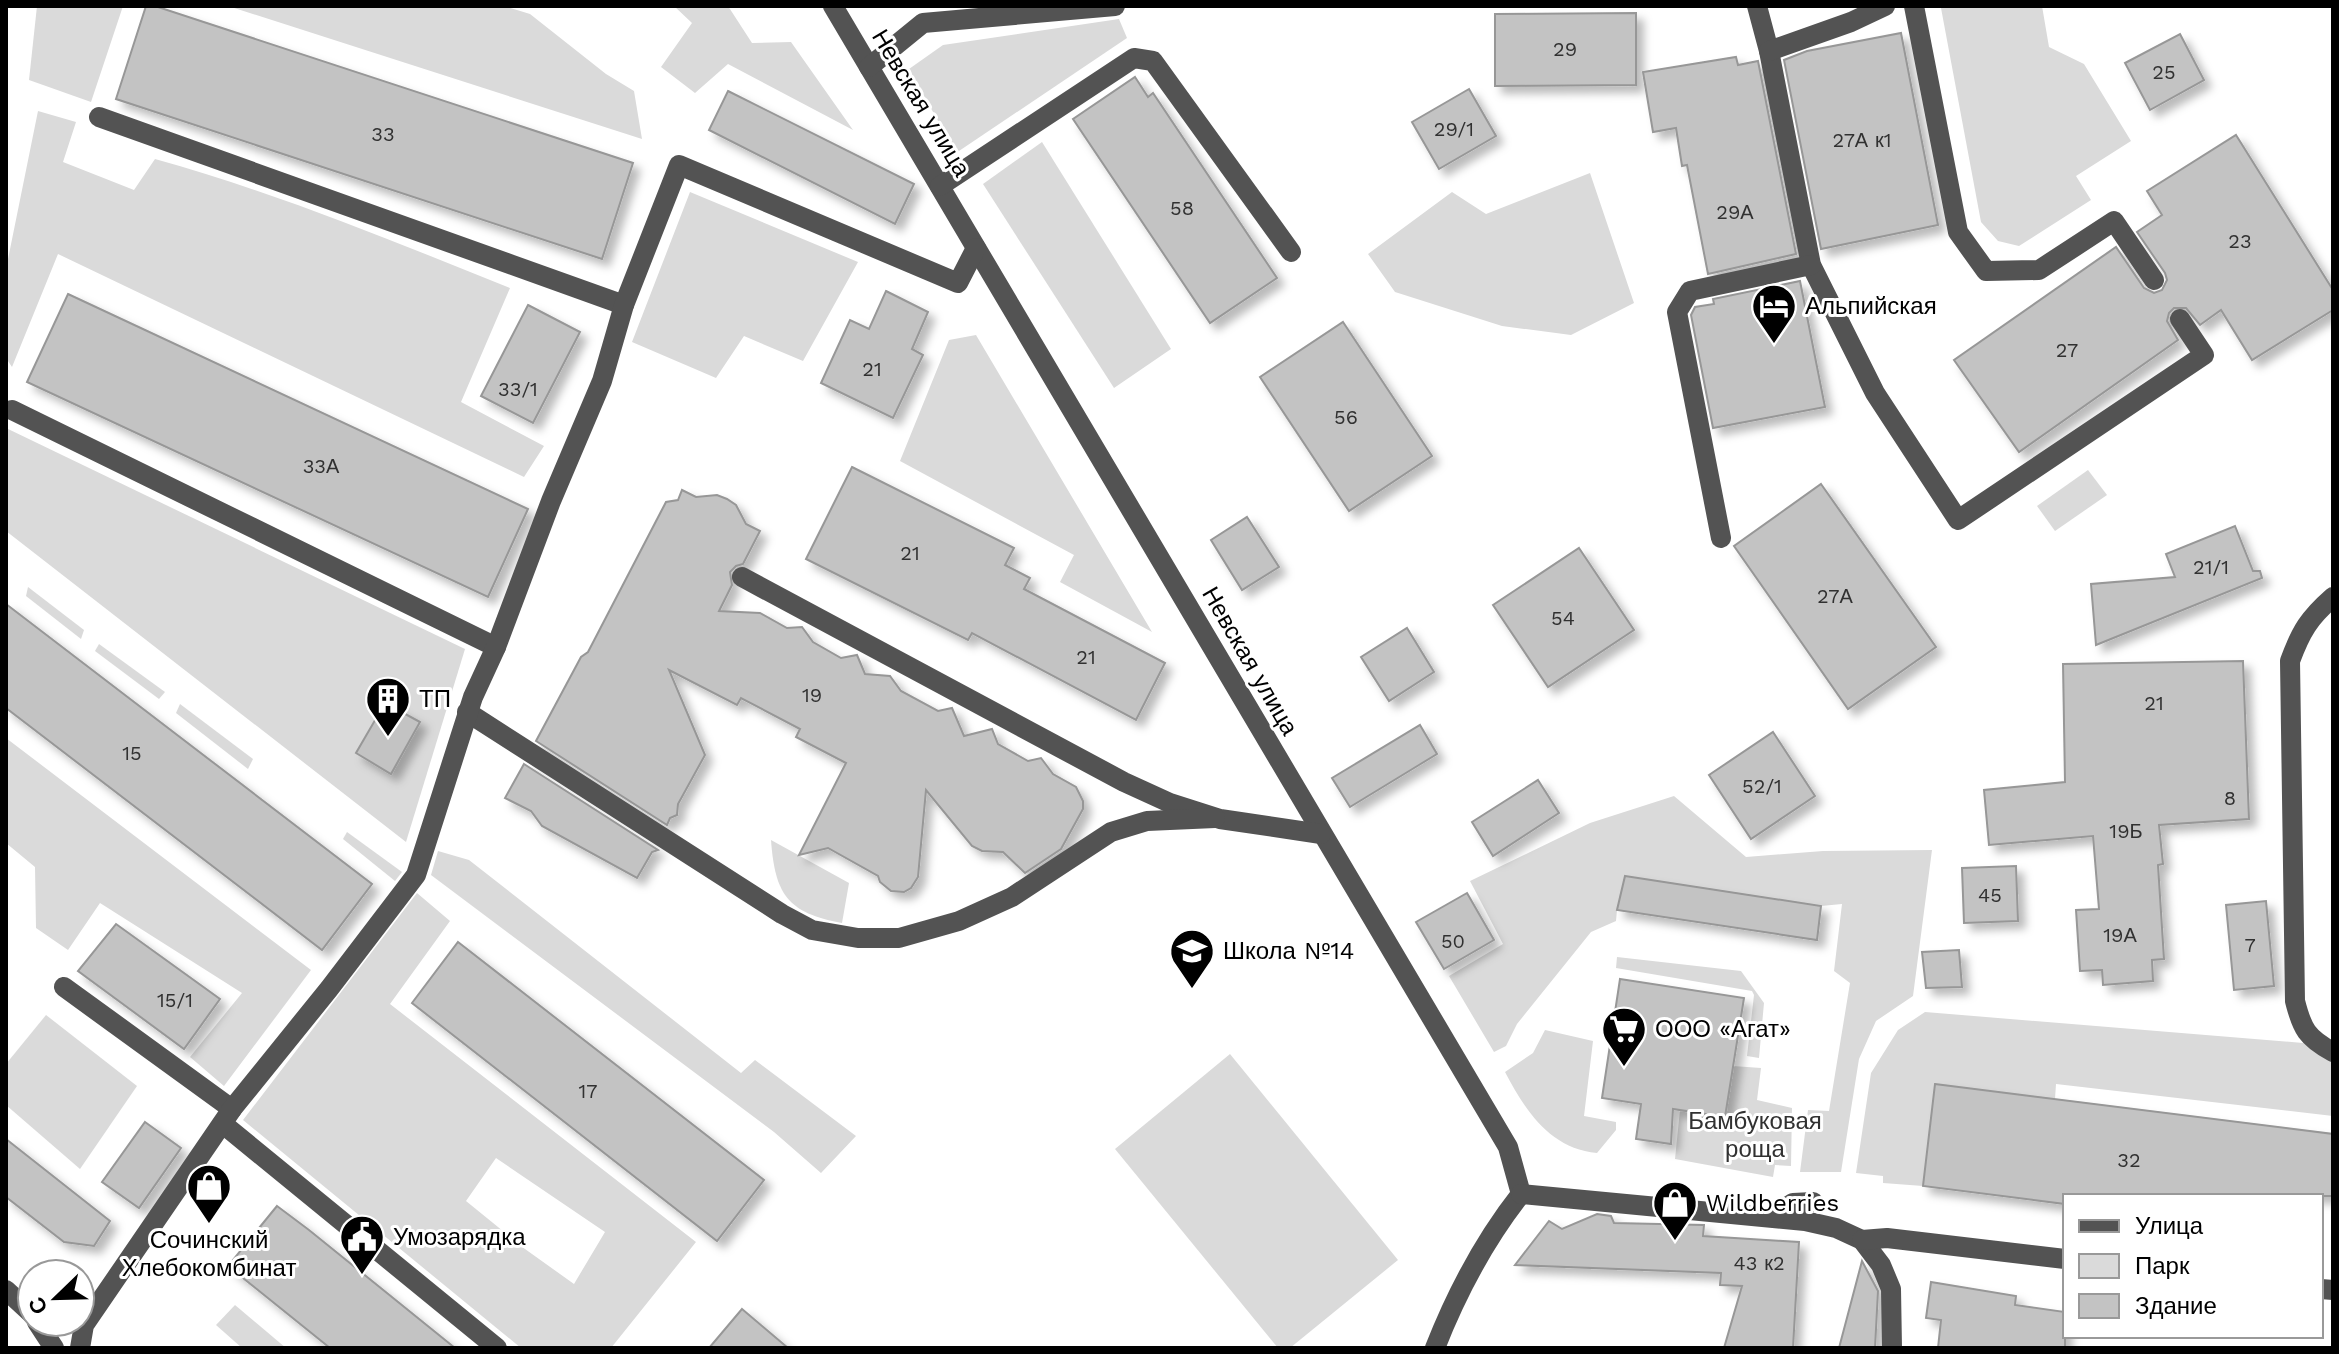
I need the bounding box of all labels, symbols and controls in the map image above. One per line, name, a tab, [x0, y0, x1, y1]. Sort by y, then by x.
street label: Невская улица	[866, 24, 976, 182]
house number: 29	[1553, 37, 1577, 61]
house number: 25	[2152, 60, 2176, 84]
house number: 29/1	[1434, 117, 1474, 141]
house number: 33	[371, 122, 395, 146]
house number: 27А к1	[1832, 128, 1892, 152]
house number: 58	[1170, 196, 1194, 220]
house number: 29А	[1716, 200, 1754, 224]
house number: 23	[2228, 229, 2252, 253]
hotel icon: Альпийская	[1750, 282, 1798, 345]
place label: Альпийская	[1805, 292, 1937, 320]
house number: 27	[2056, 338, 2078, 362]
house number: 21	[862, 357, 882, 381]
house number: 33/1	[498, 377, 538, 401]
house number: 56	[1334, 405, 1358, 429]
house number: 33А	[303, 454, 340, 478]
house number: 21	[900, 541, 920, 565]
house number: 21/1	[2193, 555, 2229, 579]
street label: Невская улица	[1196, 582, 1304, 741]
house number: 27А	[1817, 584, 1854, 608]
house number: 54	[1551, 606, 1575, 630]
house number: 21	[1076, 645, 1096, 669]
building icon: ТП	[364, 675, 412, 738]
house number: 19	[802, 683, 822, 707]
place label: ТП	[419, 685, 451, 713]
house number: 21	[2144, 691, 2164, 715]
house number: 15	[122, 741, 142, 765]
house number: 52/1	[1742, 774, 1782, 798]
house number: 8	[2224, 786, 2236, 810]
house number: 19Б	[2109, 819, 2143, 843]
house number: 45	[1978, 883, 2002, 907]
house number: 19А	[2103, 923, 2137, 947]
school or university icon: Школа №14	[1168, 927, 1216, 990]
house number: 50	[1441, 929, 1465, 953]
house number: 7	[2244, 933, 2256, 957]
place label: Школа №14	[1223, 937, 1354, 965]
house number: 15/1	[157, 988, 193, 1012]
supermarket icon: ООО «Агат»	[1600, 1005, 1648, 1068]
place label: ООО «Агат»	[1655, 1015, 1791, 1043]
house number: 17	[578, 1079, 598, 1103]
park label: Бамбуковая роща	[1688, 1107, 1822, 1163]
house number: 32	[2117, 1148, 2141, 1172]
shop icon: Сочинский Хлебокомбинат	[185, 1162, 233, 1225]
shop icon: Wildberries	[1651, 1179, 1699, 1242]
place label: Wildberries	[1706, 1189, 1839, 1217]
legend	[2063, 1194, 2323, 1338]
text: Улица	[2135, 1212, 2204, 1240]
public building icon: Умозарядка	[338, 1213, 386, 1276]
place label: Умозарядка	[393, 1223, 526, 1251]
place label: Сочинский Хлебокомбинат	[122, 1226, 296, 1282]
house number: 43 к2	[1733, 1251, 1785, 1275]
text: Парк	[2135, 1252, 2190, 1280]
north arrow	[16, 1258, 96, 1338]
text: Здание	[2135, 1292, 2217, 1320]
text: С	[23, 1293, 53, 1318]

